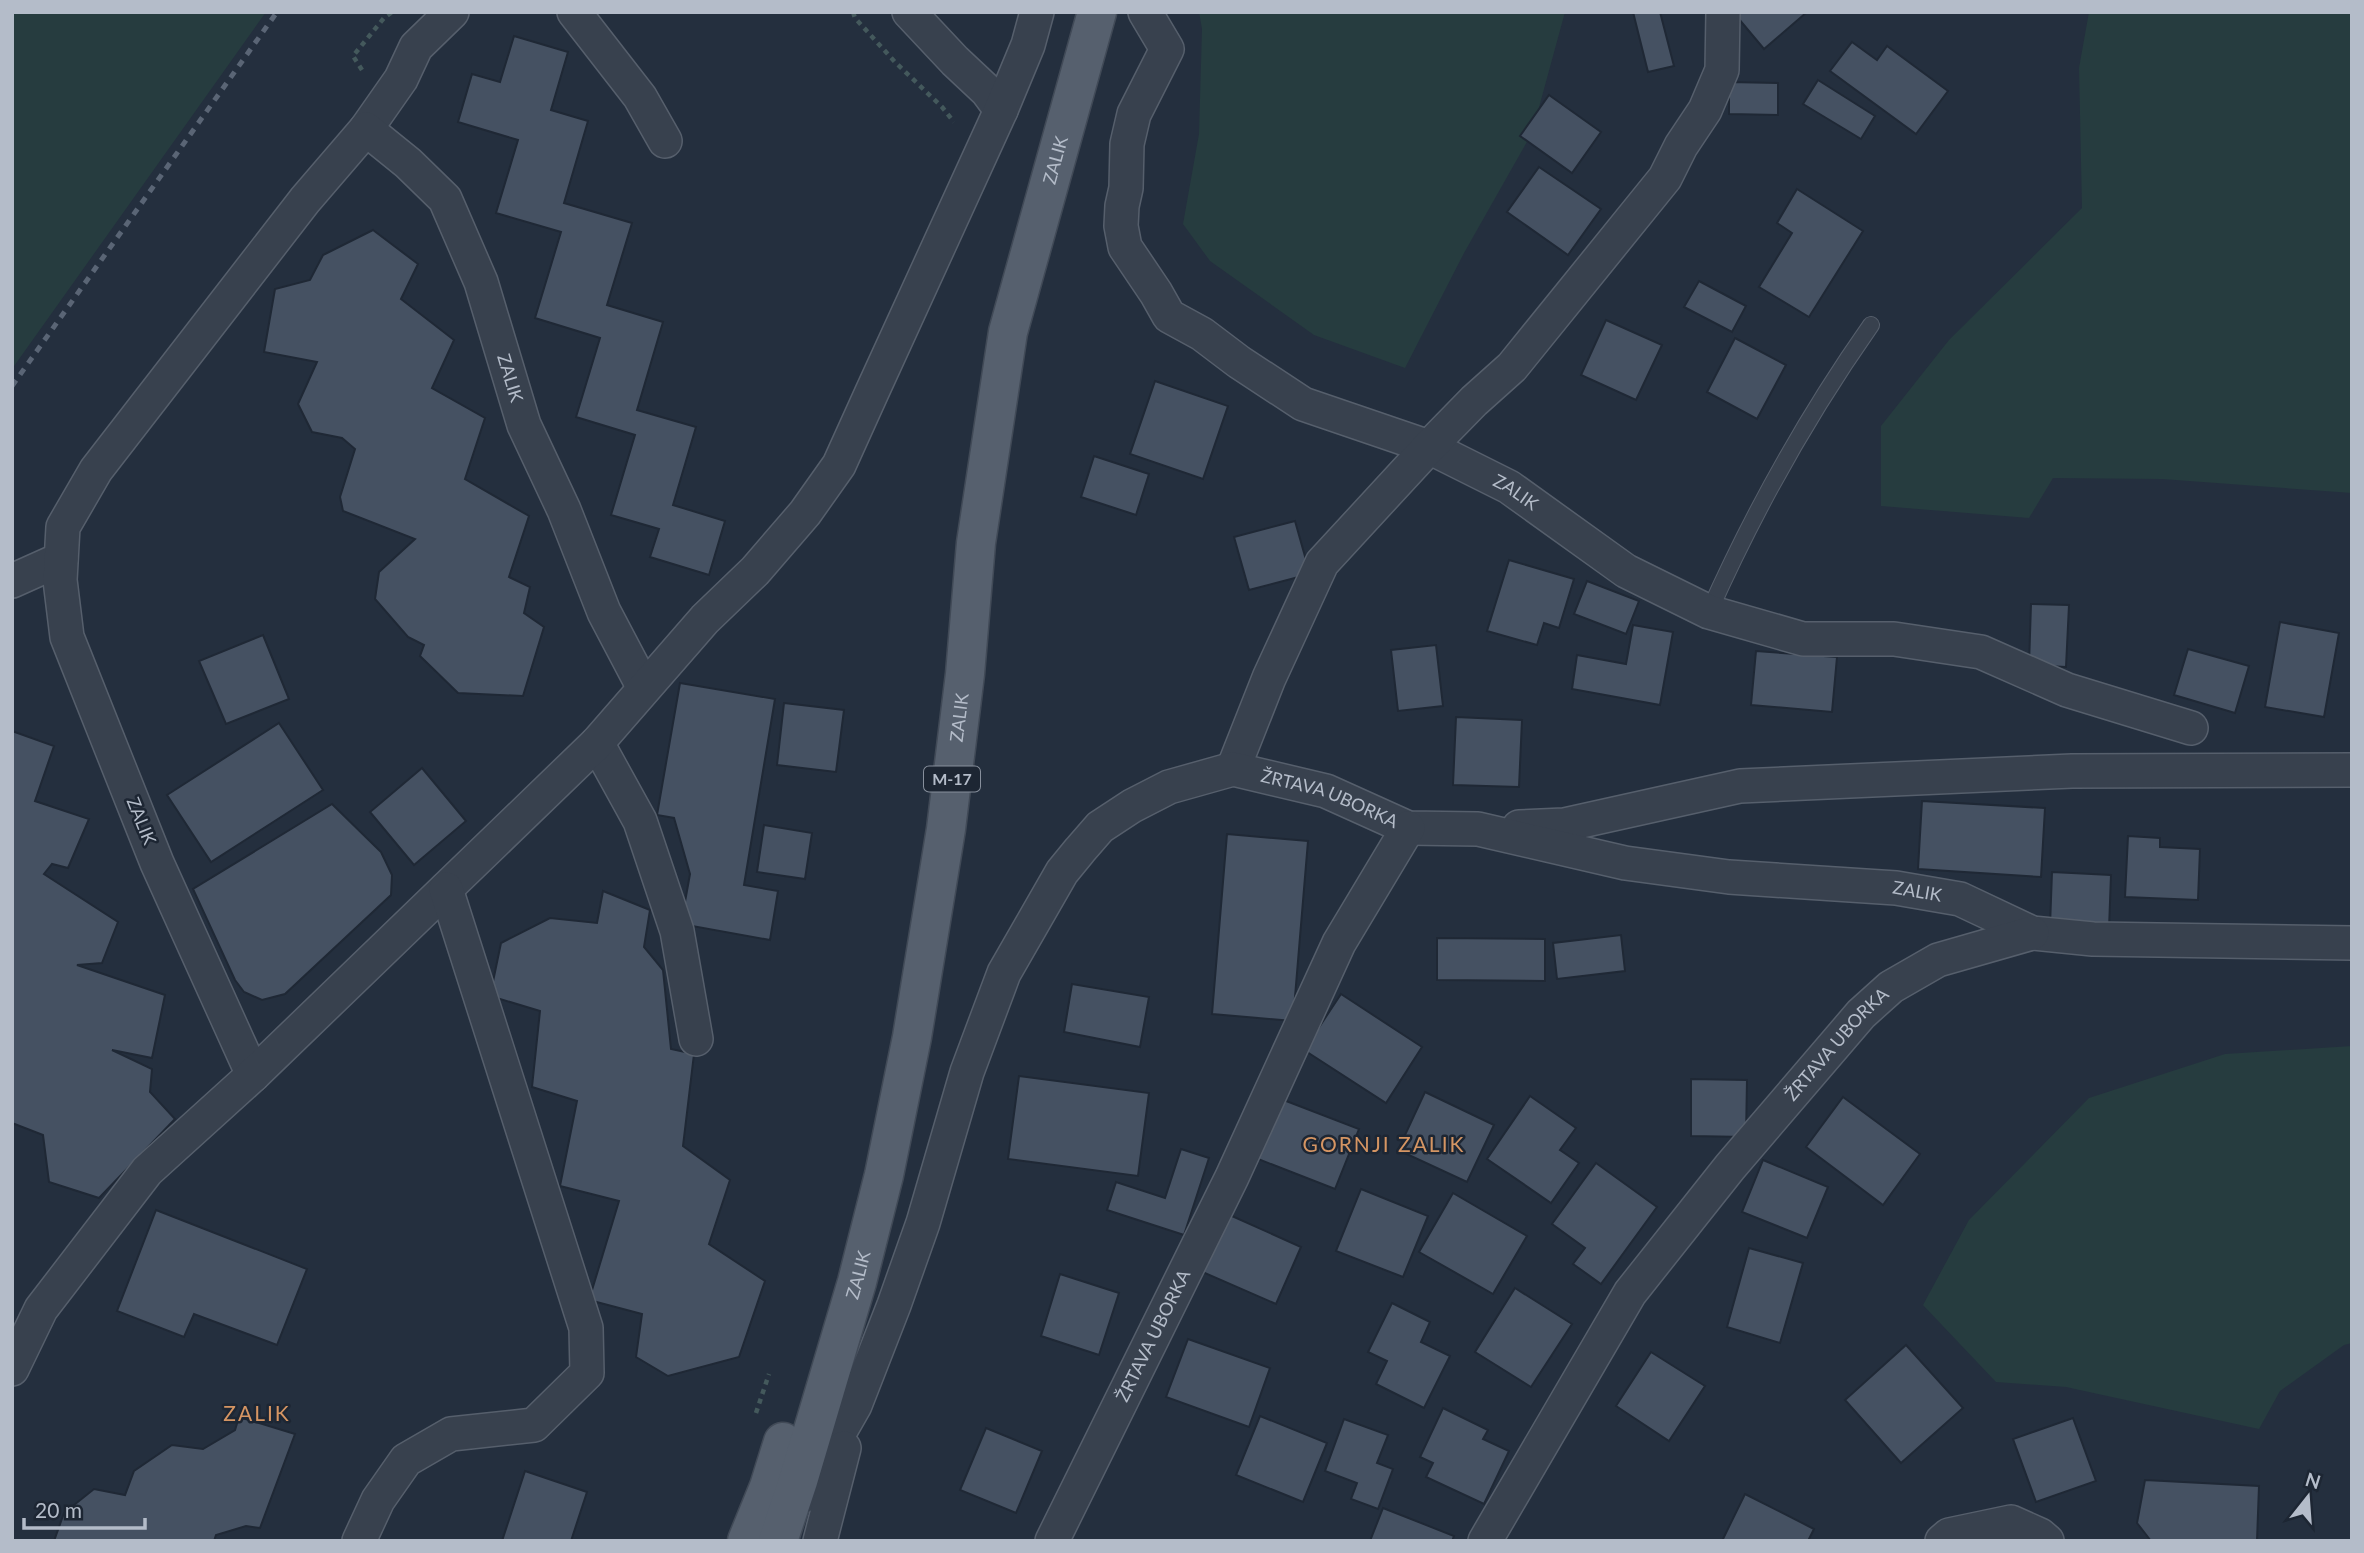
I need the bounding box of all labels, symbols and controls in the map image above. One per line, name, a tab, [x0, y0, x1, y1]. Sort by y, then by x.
street label: ZALIK	[1038, 133, 1072, 187]
street label: ZALIK	[493, 351, 529, 405]
street label: ZALIK	[1490, 469, 1543, 514]
street label: ZALIK	[945, 692, 973, 743]
street label: ŽRTAVA UBORKA	[1259, 764, 1403, 832]
road number: M-17	[924, 766, 980, 792]
street label: ZALIK	[123, 794, 161, 848]
street label: ZALIK	[1891, 876, 1944, 906]
street label: ŽRTAVA UBORKA	[1780, 982, 1893, 1105]
district label: GORNJI ZALIK	[1303, 1131, 1465, 1156]
street label: ZALIK	[841, 1248, 874, 1302]
street label: ŽRTAVA UBORKA	[1111, 1265, 1195, 1405]
district label: ZALIK	[223, 1400, 291, 1425]
north arrow	[2273, 1462, 2343, 1532]
text: N	[2303, 1467, 2323, 1493]
scale bar	[24, 1486, 145, 1530]
text: 20 m	[35, 1497, 82, 1522]

